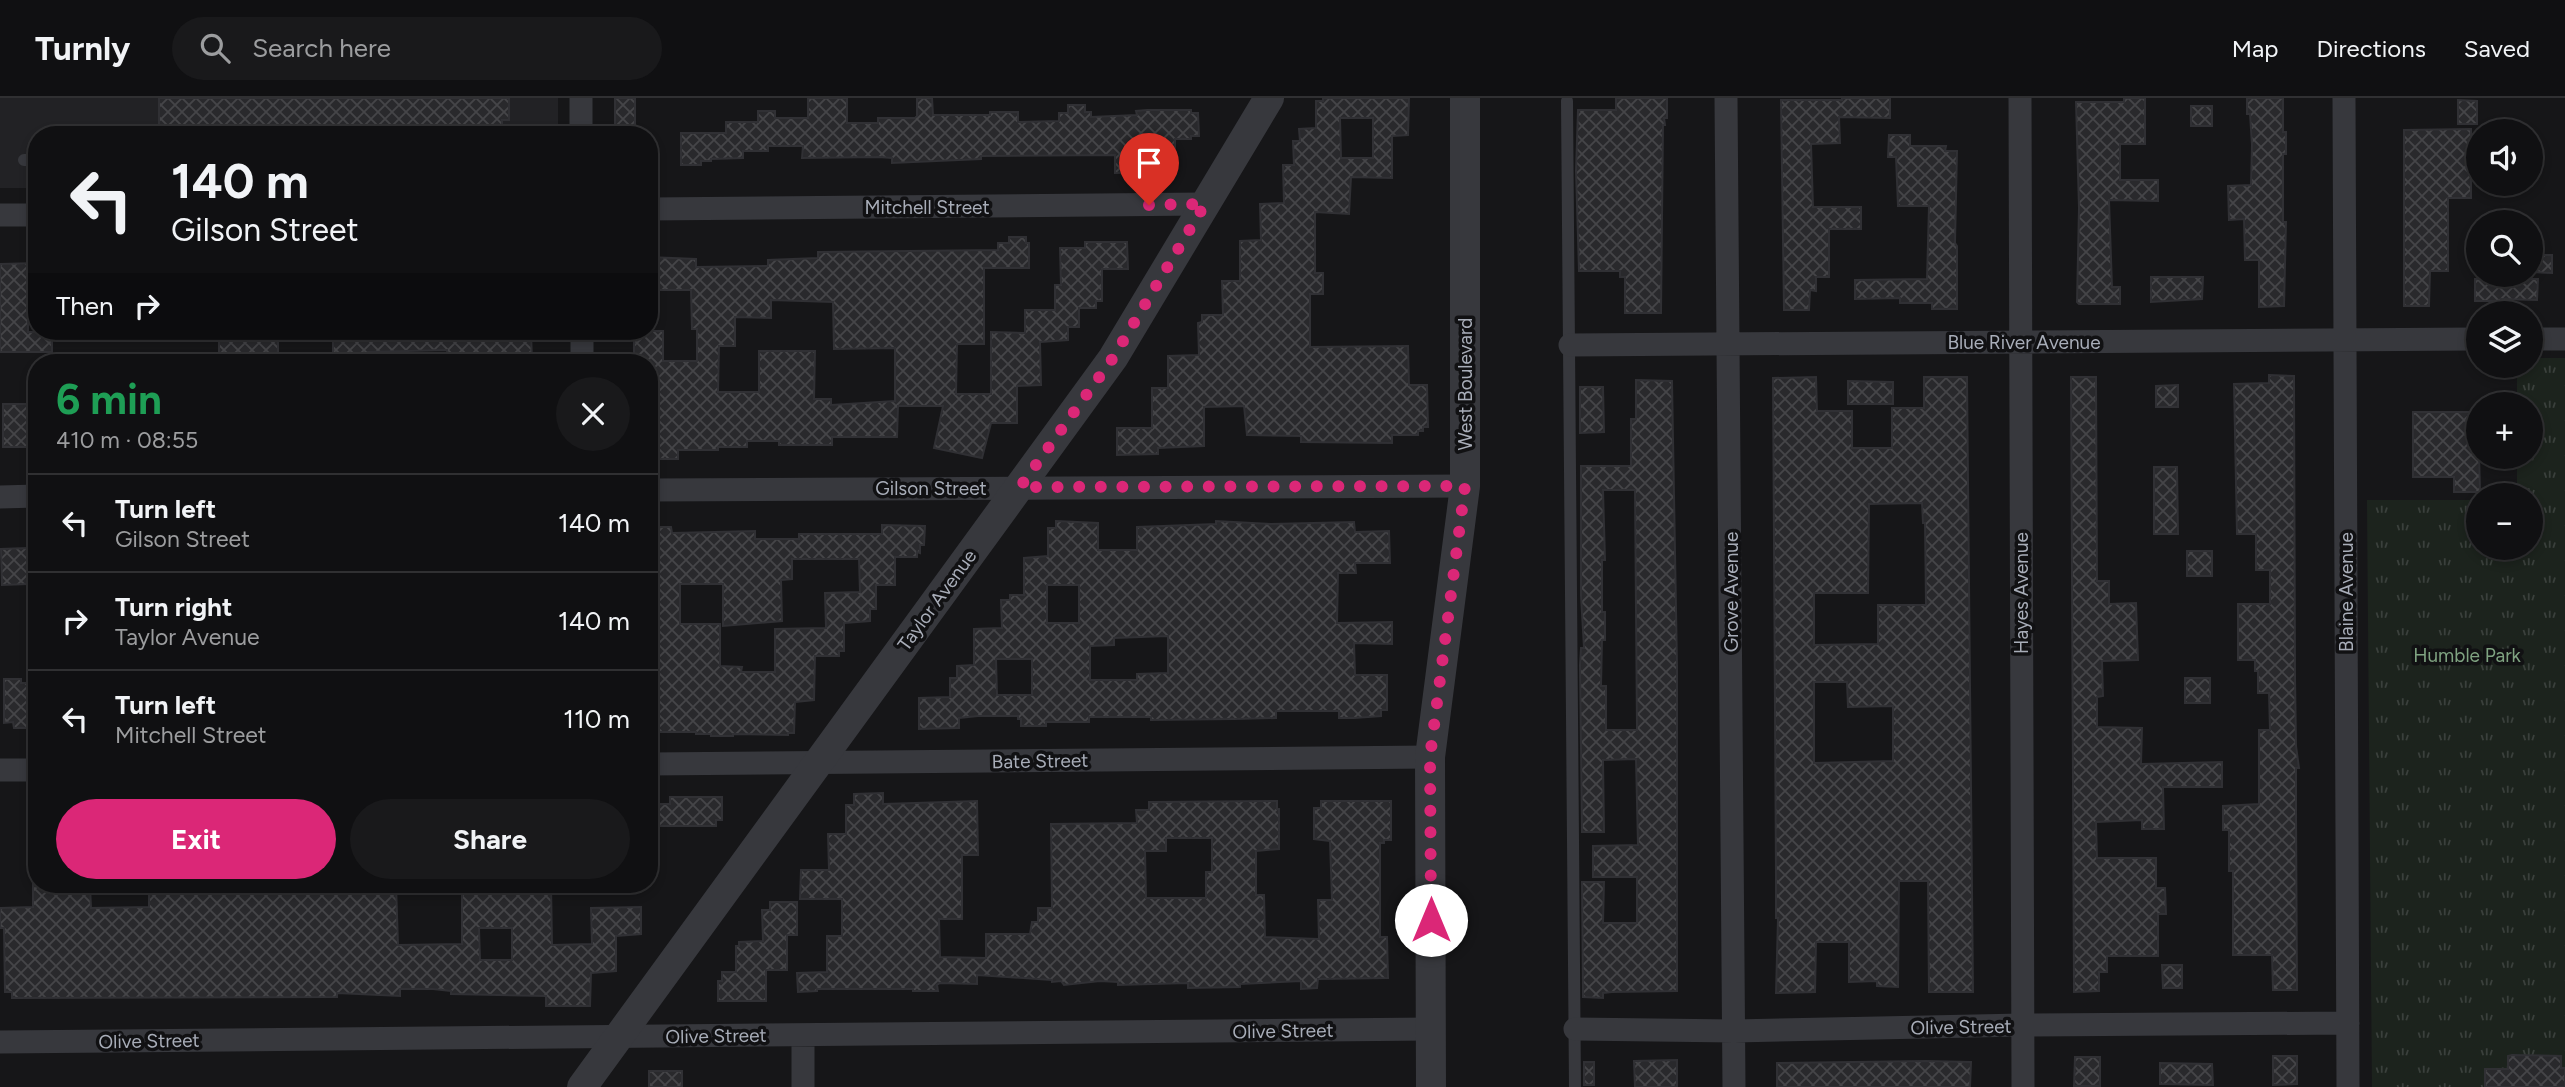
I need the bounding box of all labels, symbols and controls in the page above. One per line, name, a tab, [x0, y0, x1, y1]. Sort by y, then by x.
search box	[172, 17, 662, 80]
text: Turnly	[35, 29, 130, 68]
icon: search	[196, 29, 234, 67]
text: Search here	[252, 32, 391, 64]
text: Map	[2232, 34, 2278, 63]
text: Directions	[2316, 34, 2426, 63]
text: Saved	[2464, 34, 2530, 63]
map controls	[2466, 119, 2543, 560]
button: sound	[2466, 119, 2543, 196]
pin	[1119, 133, 1179, 205]
icon: arrive	[1130, 144, 1168, 182]
text: 140 m	[171, 151, 309, 210]
icon: left	[56, 154, 147, 245]
street label: Mitchell Street	[864, 196, 990, 219]
button: search	[2466, 210, 2543, 287]
text: Gilson Street	[171, 211, 359, 249]
icon: right	[128, 287, 166, 325]
text: Then	[56, 290, 114, 322]
button: layers	[2466, 301, 2543, 378]
street label: West Boulevard	[1454, 317, 1477, 451]
street label: Blue River Avenue	[1947, 331, 2101, 354]
text: 6 min	[56, 374, 162, 425]
button: close	[556, 377, 630, 451]
button: +	[2466, 392, 2543, 469]
text: 410 m · 08:55	[56, 426, 198, 454]
street label: Gilson Street	[875, 477, 987, 500]
button: −	[2466, 483, 2543, 560]
text: Turn left	[115, 493, 216, 525]
icon: left	[56, 504, 94, 542]
text: 140 m	[558, 507, 630, 539]
text: Gilson Street	[115, 525, 250, 553]
street label: Grove Avenue	[1720, 532, 1743, 652]
street label: Hayes Avenue	[2010, 532, 2033, 654]
street label: Blaine Avenue	[2335, 532, 2358, 652]
street label: Taylor Avenue	[893, 545, 981, 655]
text: Turn right	[115, 591, 232, 623]
icon: right	[56, 602, 94, 640]
text: 140 m	[558, 605, 630, 637]
text: Taylor Avenue	[115, 623, 260, 651]
park label: Humble Park	[2413, 644, 2522, 667]
text: Turn left	[115, 689, 216, 721]
icon: left	[56, 700, 94, 738]
text: 110 m	[563, 703, 630, 735]
text: Mitchell Street	[115, 721, 266, 749]
street label: Bate Street	[991, 749, 1089, 773]
button: Exit	[56, 799, 336, 879]
button: Share	[350, 799, 630, 879]
position arrow	[1394, 883, 1468, 957]
street label: Olive Street	[1910, 1015, 2012, 1039]
street label: Olive Street	[1232, 1019, 1334, 1043]
street label: Olive Street	[665, 1024, 767, 1048]
street label: Olive Street	[98, 1029, 200, 1053]

